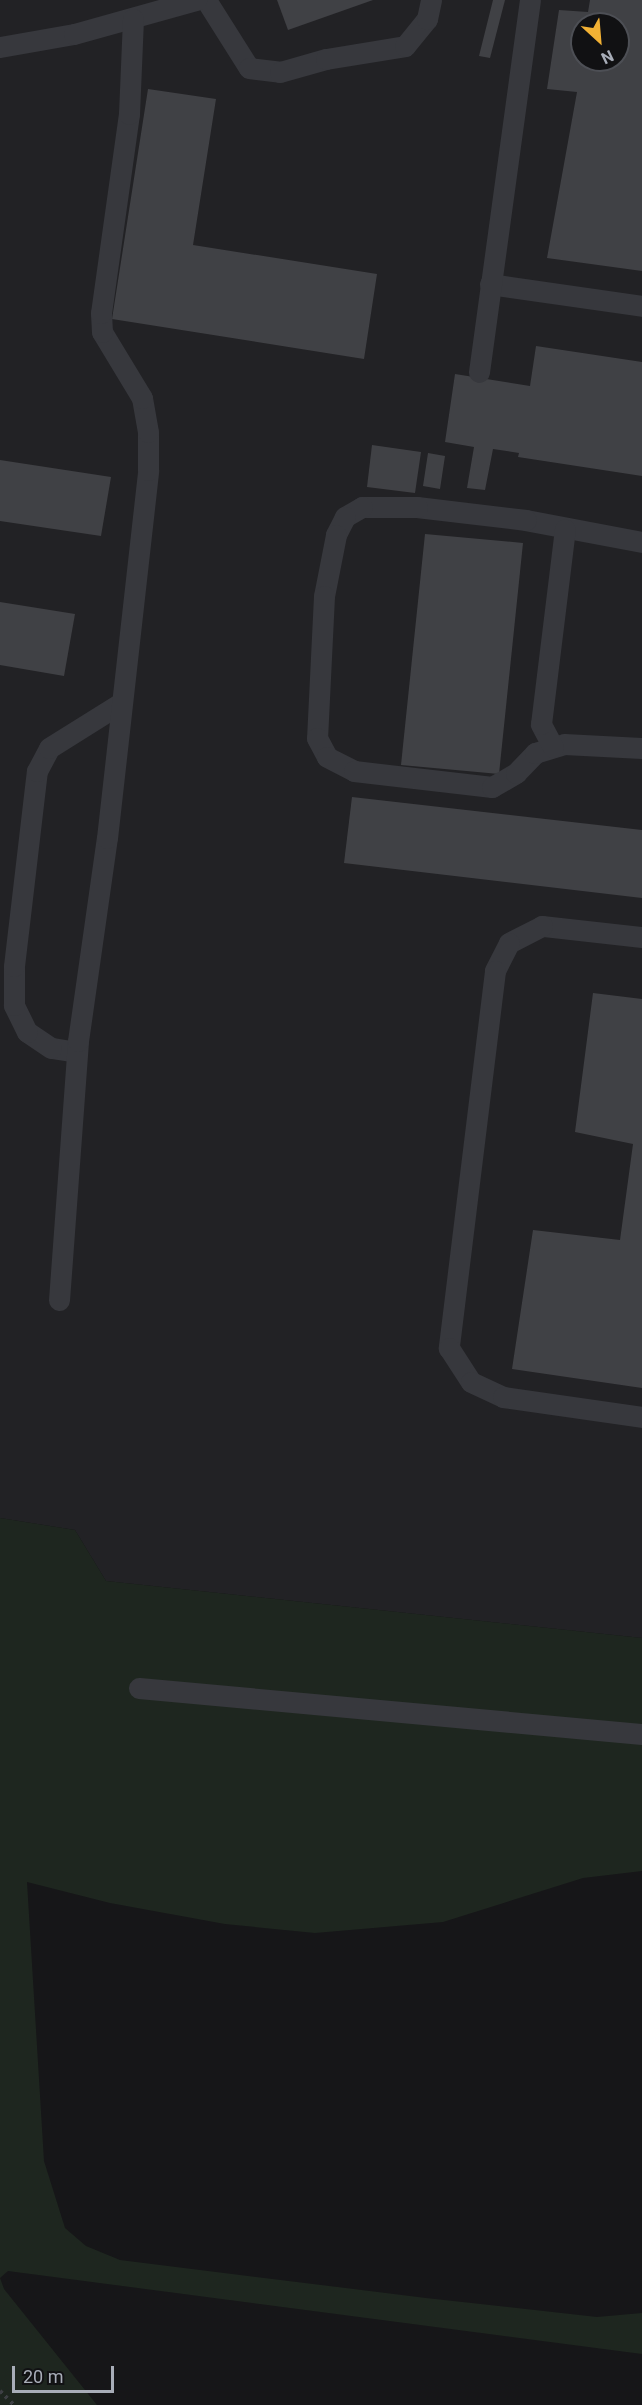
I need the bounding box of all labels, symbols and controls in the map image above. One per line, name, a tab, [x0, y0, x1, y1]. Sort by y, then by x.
north arrow	[570, 12, 630, 72]
text: N	[598, 46, 616, 68]
scale bar	[15, 2354, 117, 2392]
text: 20 m	[23, 2366, 63, 2387]

